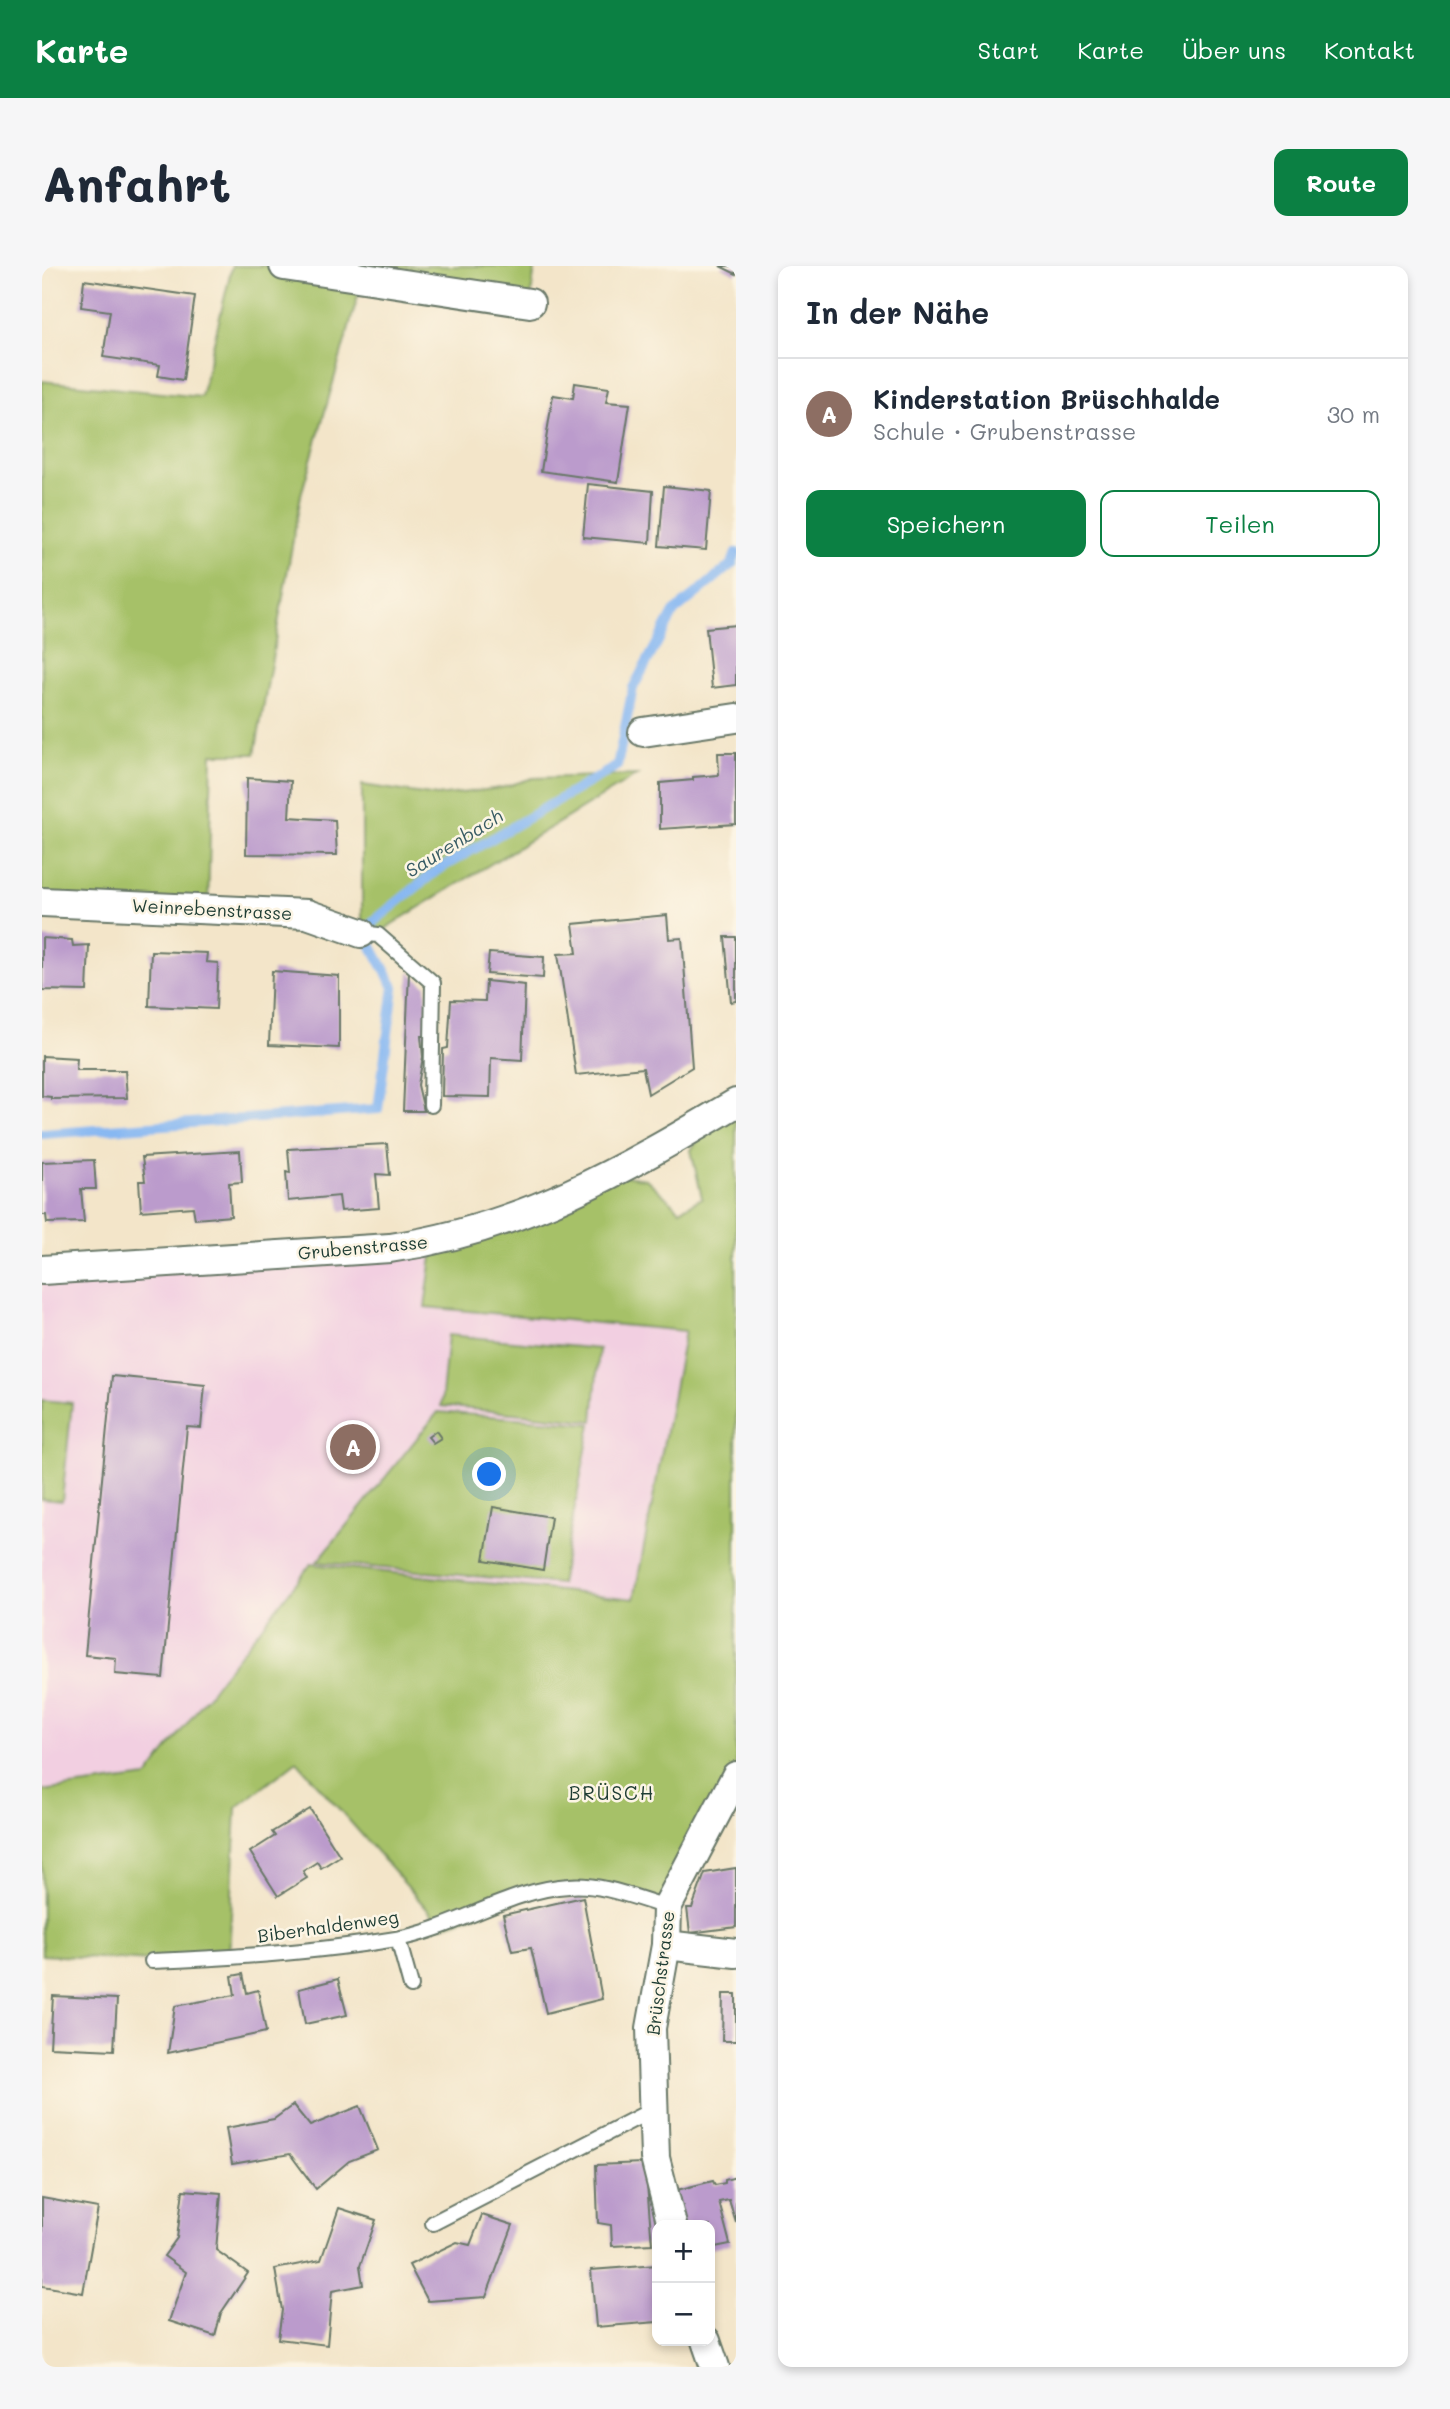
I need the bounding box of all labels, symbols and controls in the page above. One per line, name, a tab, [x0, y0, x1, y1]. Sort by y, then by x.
text: Karte	[35, 28, 129, 71]
text: Start	[977, 34, 1039, 65]
text: Karte	[1077, 34, 1144, 65]
text: Über uns	[1182, 34, 1286, 65]
text: Kontakt	[1324, 34, 1415, 65]
button: Route	[1274, 149, 1408, 216]
text: Anfahrt	[42, 151, 231, 214]
text: In der Nähe	[806, 292, 989, 332]
text: Kinderstation Brüschhalde	[873, 382, 1220, 416]
text: A	[821, 399, 837, 429]
text: 30 m	[1327, 399, 1380, 429]
text: Schule · Grubenstrasse	[873, 416, 1136, 446]
button: Speichern	[806, 490, 1086, 557]
button: Teilen	[1100, 490, 1380, 557]
water label: Saurenbach	[400, 803, 507, 882]
street label: Weinrebenstrasse	[131, 893, 293, 925]
street label: Grubenstrasse	[297, 1229, 429, 1265]
pin: A	[330, 1421, 376, 1473]
your location	[472, 1457, 506, 1491]
district label: BRÜSCH	[569, 1780, 655, 1805]
street label: Biberhaldenweg	[256, 1904, 400, 1948]
street label: Brüschstrasse	[640, 1909, 680, 2036]
map controls	[652, 2220, 715, 2346]
button: +	[652, 2220, 715, 2283]
button: −	[652, 2283, 715, 2346]

